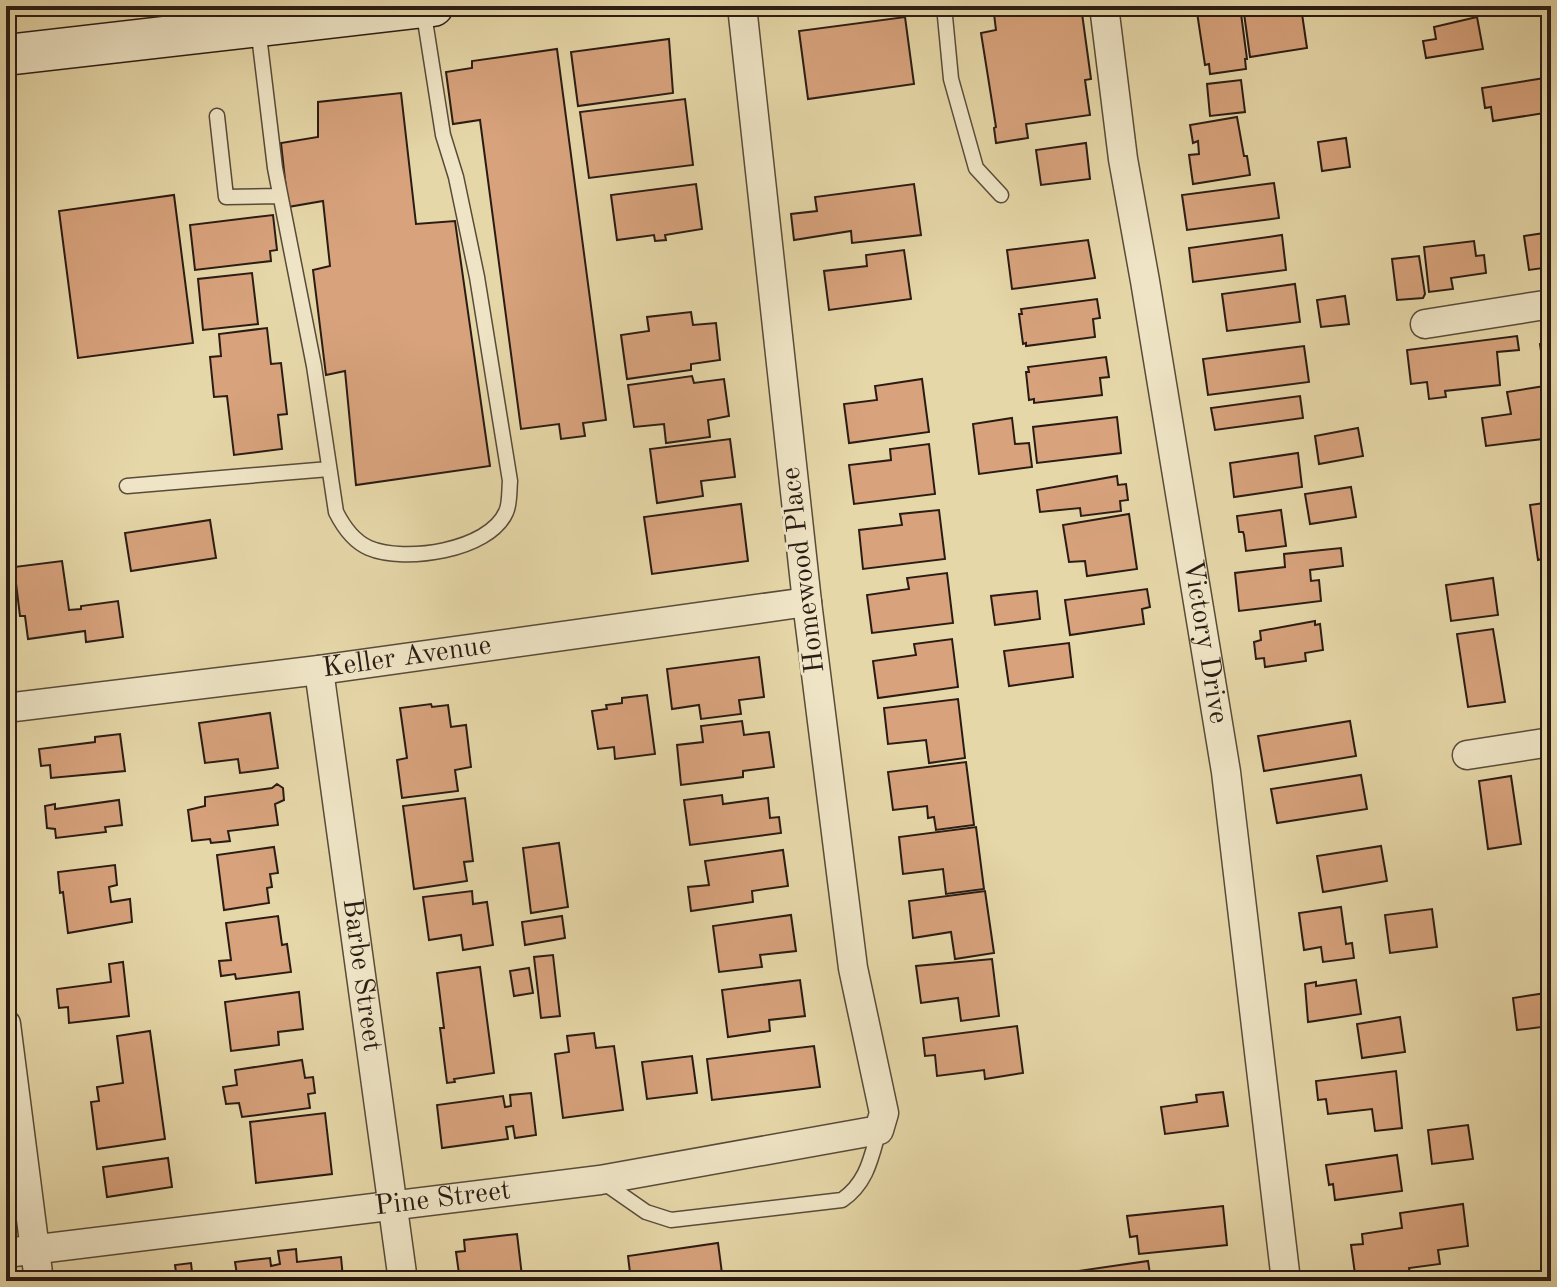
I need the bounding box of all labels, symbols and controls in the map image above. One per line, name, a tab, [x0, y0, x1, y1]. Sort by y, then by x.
street label: Homewood Place	[777, 465, 831, 675]
street label: Victory Drive	[1177, 558, 1232, 726]
street label: Keller Avenue	[321, 632, 493, 683]
street label: Barbe Street	[337, 897, 385, 1053]
street label: Pine Street	[373, 1177, 512, 1222]

